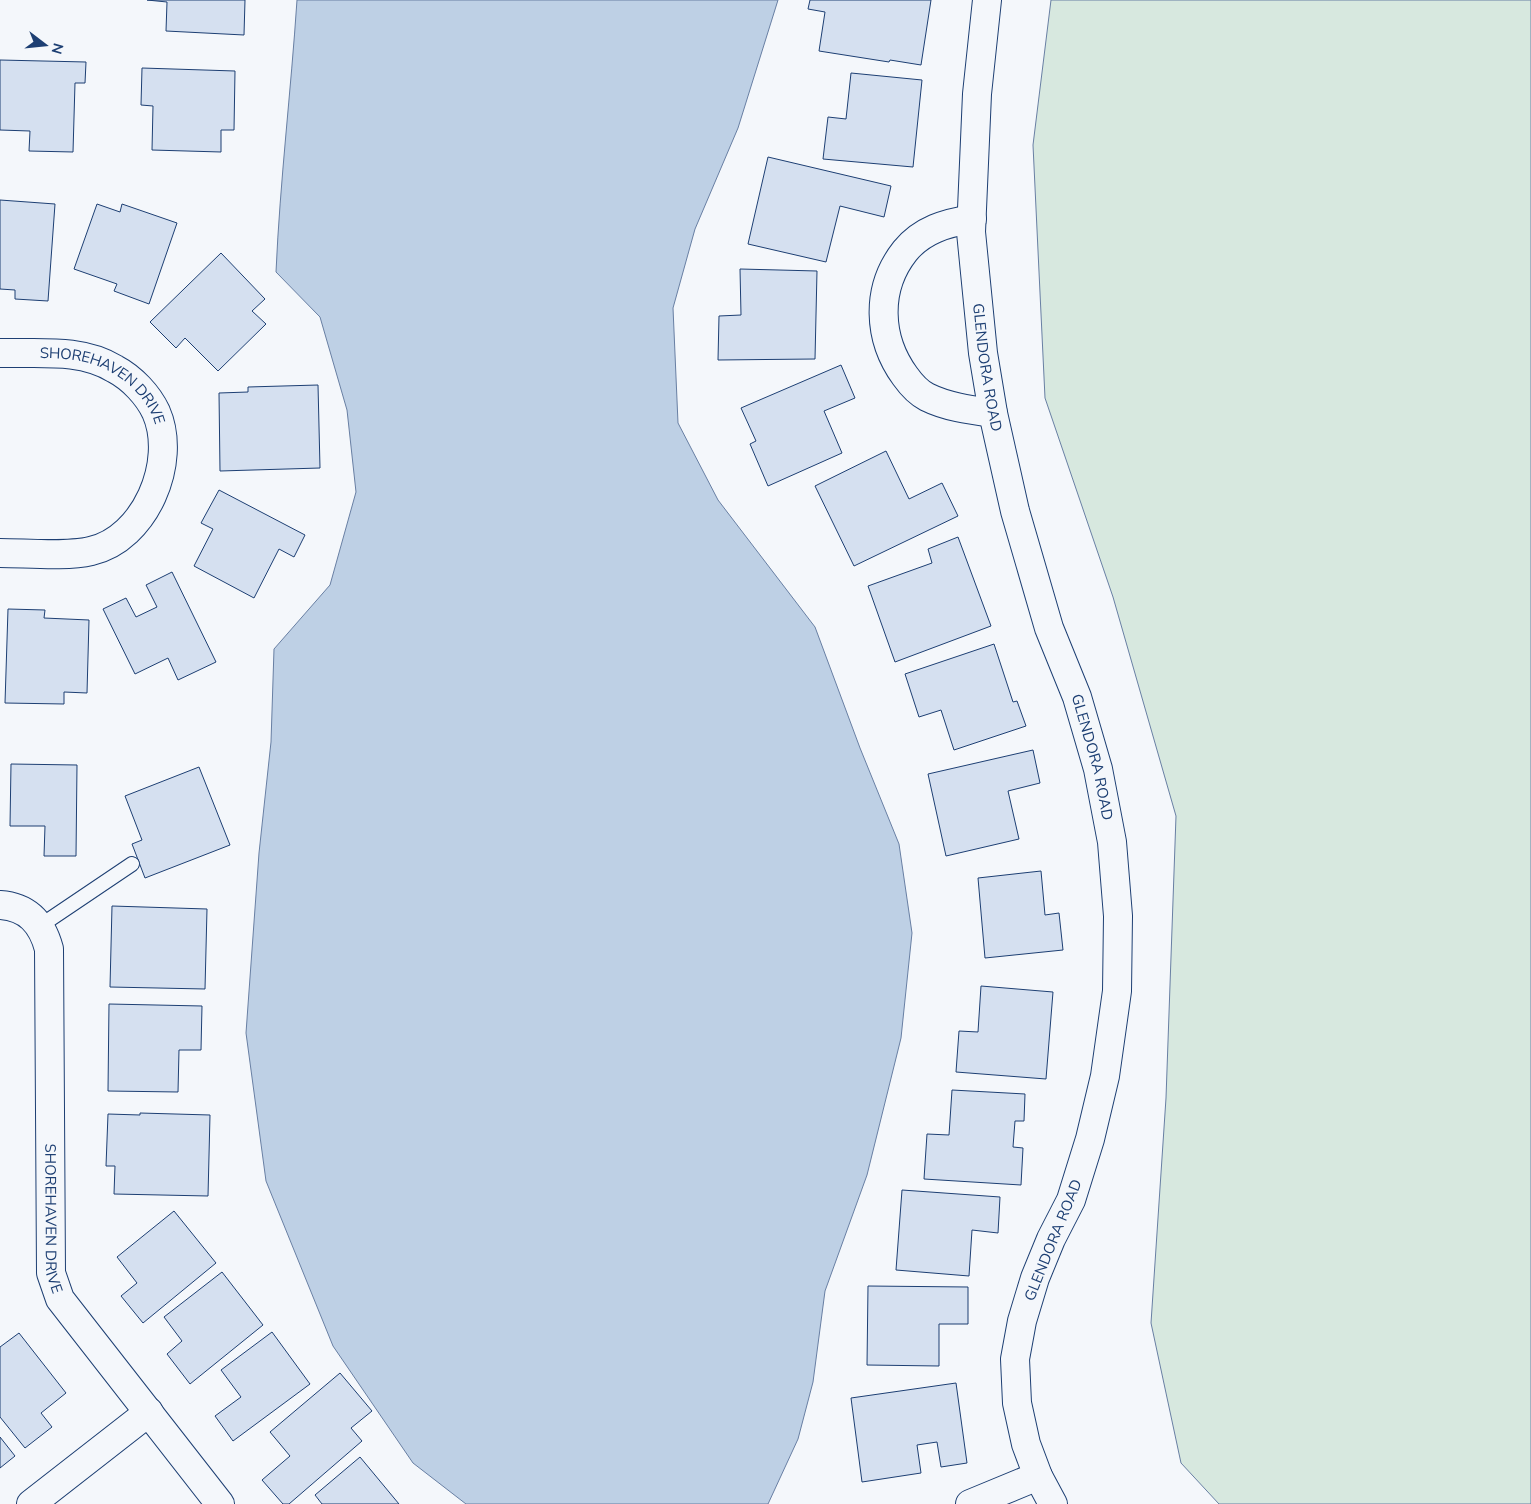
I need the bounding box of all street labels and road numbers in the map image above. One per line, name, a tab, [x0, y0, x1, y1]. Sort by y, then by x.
street label: GLENDORA ROAD	[968, 302, 1007, 433]
street label: SHOREHAVEN DRIVE	[40, 343, 170, 427]
street label: GLENDORA ROAD	[1067, 692, 1118, 822]
street label: SHOREHAVEN DRIVE	[40, 1143, 67, 1296]
street label: GLENDORA ROAD	[1019, 1176, 1087, 1304]

